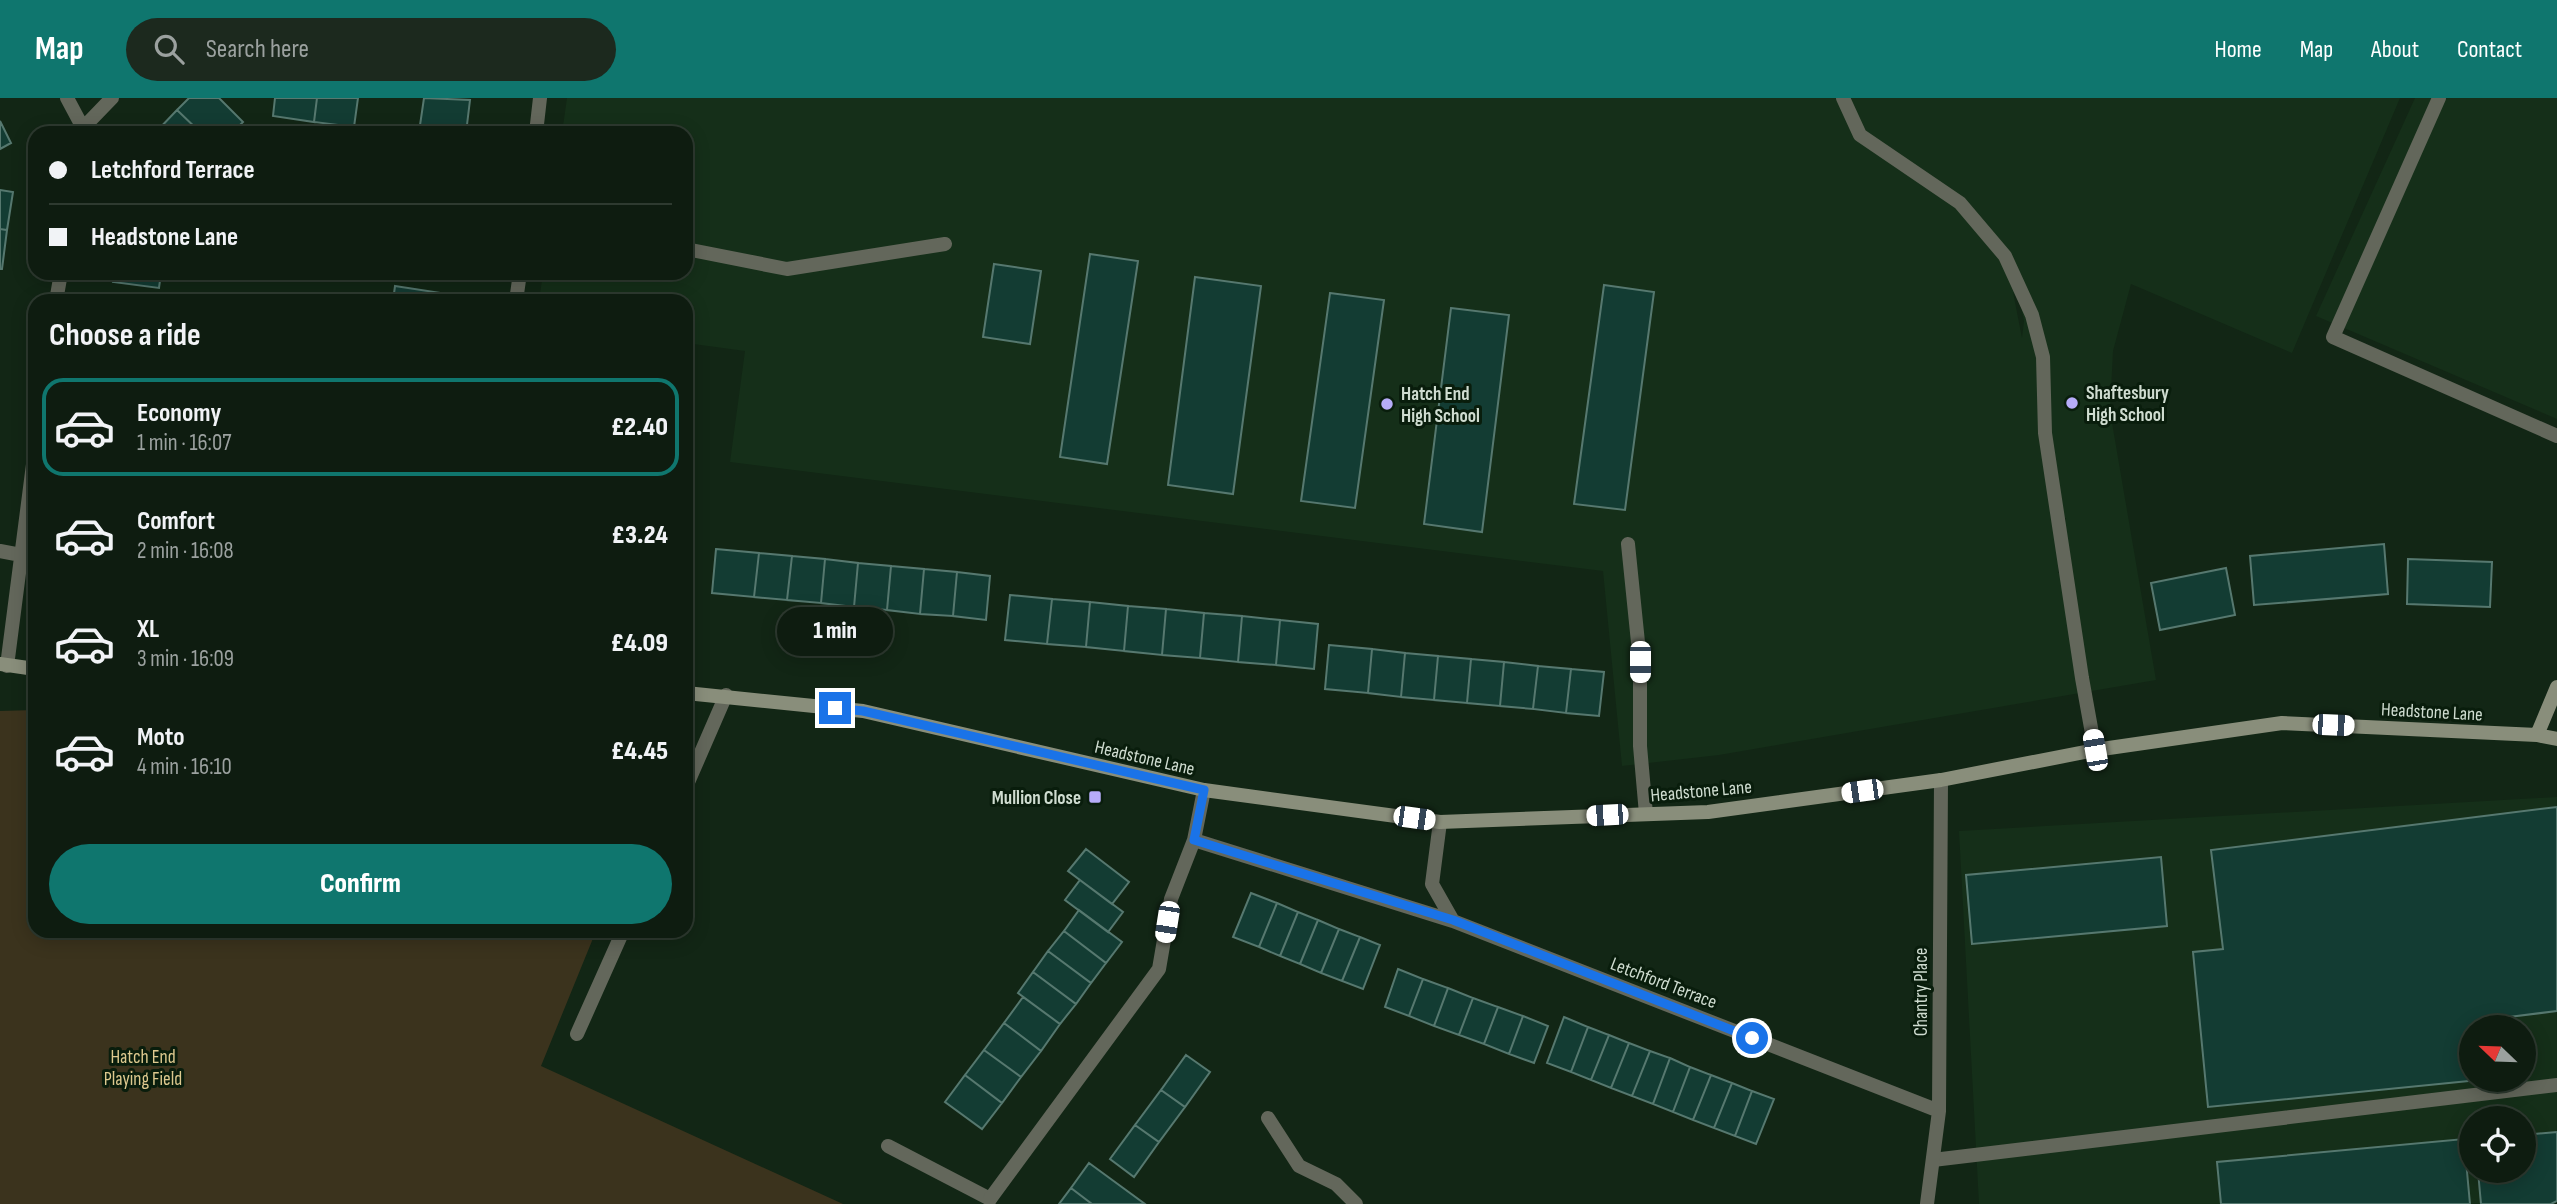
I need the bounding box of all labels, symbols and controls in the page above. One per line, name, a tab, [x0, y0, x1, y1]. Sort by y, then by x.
search box	[126, 18, 616, 81]
text: Map	[35, 29, 84, 69]
icon: search	[150, 30, 188, 68]
text: Search here	[206, 34, 309, 65]
text: Home	[2214, 35, 2262, 64]
text: Map	[2300, 35, 2333, 64]
text: About	[2371, 35, 2419, 64]
text: Contact	[2457, 35, 2522, 64]
text: Letchford Terrace	[91, 155, 255, 186]
text: Headstone Lane	[91, 222, 238, 253]
text: Choose a ride	[49, 316, 201, 355]
place label: Shaftesbury High School	[2086, 382, 2169, 427]
place label: Hatch End High School	[1401, 383, 1480, 428]
marker: Shaftesbury High School	[2064, 395, 2080, 411]
icon: car	[53, 396, 116, 459]
marker: Hatch End High School	[1379, 396, 1395, 412]
text: Economy	[137, 398, 221, 429]
text: £2.40	[611, 412, 668, 443]
text: 1 min · 16:07	[137, 429, 231, 457]
icon: car	[53, 504, 116, 567]
text: Comfort	[137, 506, 215, 537]
text: £3.24	[612, 520, 668, 551]
text: 2 min · 16:08	[137, 537, 234, 565]
callout: 1 min	[777, 606, 893, 656]
icon: car	[53, 612, 116, 675]
text: XL	[137, 614, 159, 645]
text: 1 min	[813, 617, 857, 645]
text: £4.09	[611, 628, 668, 659]
car	[1630, 641, 1651, 683]
text: 3 min · 16:09	[137, 645, 234, 673]
route end	[819, 692, 851, 724]
street label: Headstone Lane	[2380, 698, 2483, 727]
car	[2312, 714, 2355, 736]
icon: car	[53, 720, 116, 783]
text: Moto	[137, 722, 185, 753]
car	[2082, 727, 2109, 773]
text: £4.45	[611, 736, 668, 767]
street label: Headstone Lane	[1092, 736, 1197, 781]
text: 4 min · 16:10	[137, 753, 232, 781]
street label: Headstone Lane	[1649, 776, 1753, 807]
car	[1840, 778, 1885, 804]
place label: Mullion Close	[992, 787, 1081, 810]
marker: Mullion Close	[1087, 789, 1103, 805]
car	[1586, 803, 1629, 827]
car	[1392, 805, 1437, 831]
button: Confirm	[49, 844, 672, 924]
car	[1154, 900, 1181, 944]
street label: Chantry Place	[1910, 948, 1933, 1036]
street label: Letchford Terrace	[1607, 953, 1720, 1014]
north arrow	[2459, 1015, 2536, 1092]
map controls	[2459, 1015, 2536, 1183]
route start	[1736, 1022, 1768, 1054]
park label: Hatch End Playing Field	[104, 1046, 182, 1091]
button: locate	[2459, 1106, 2536, 1183]

